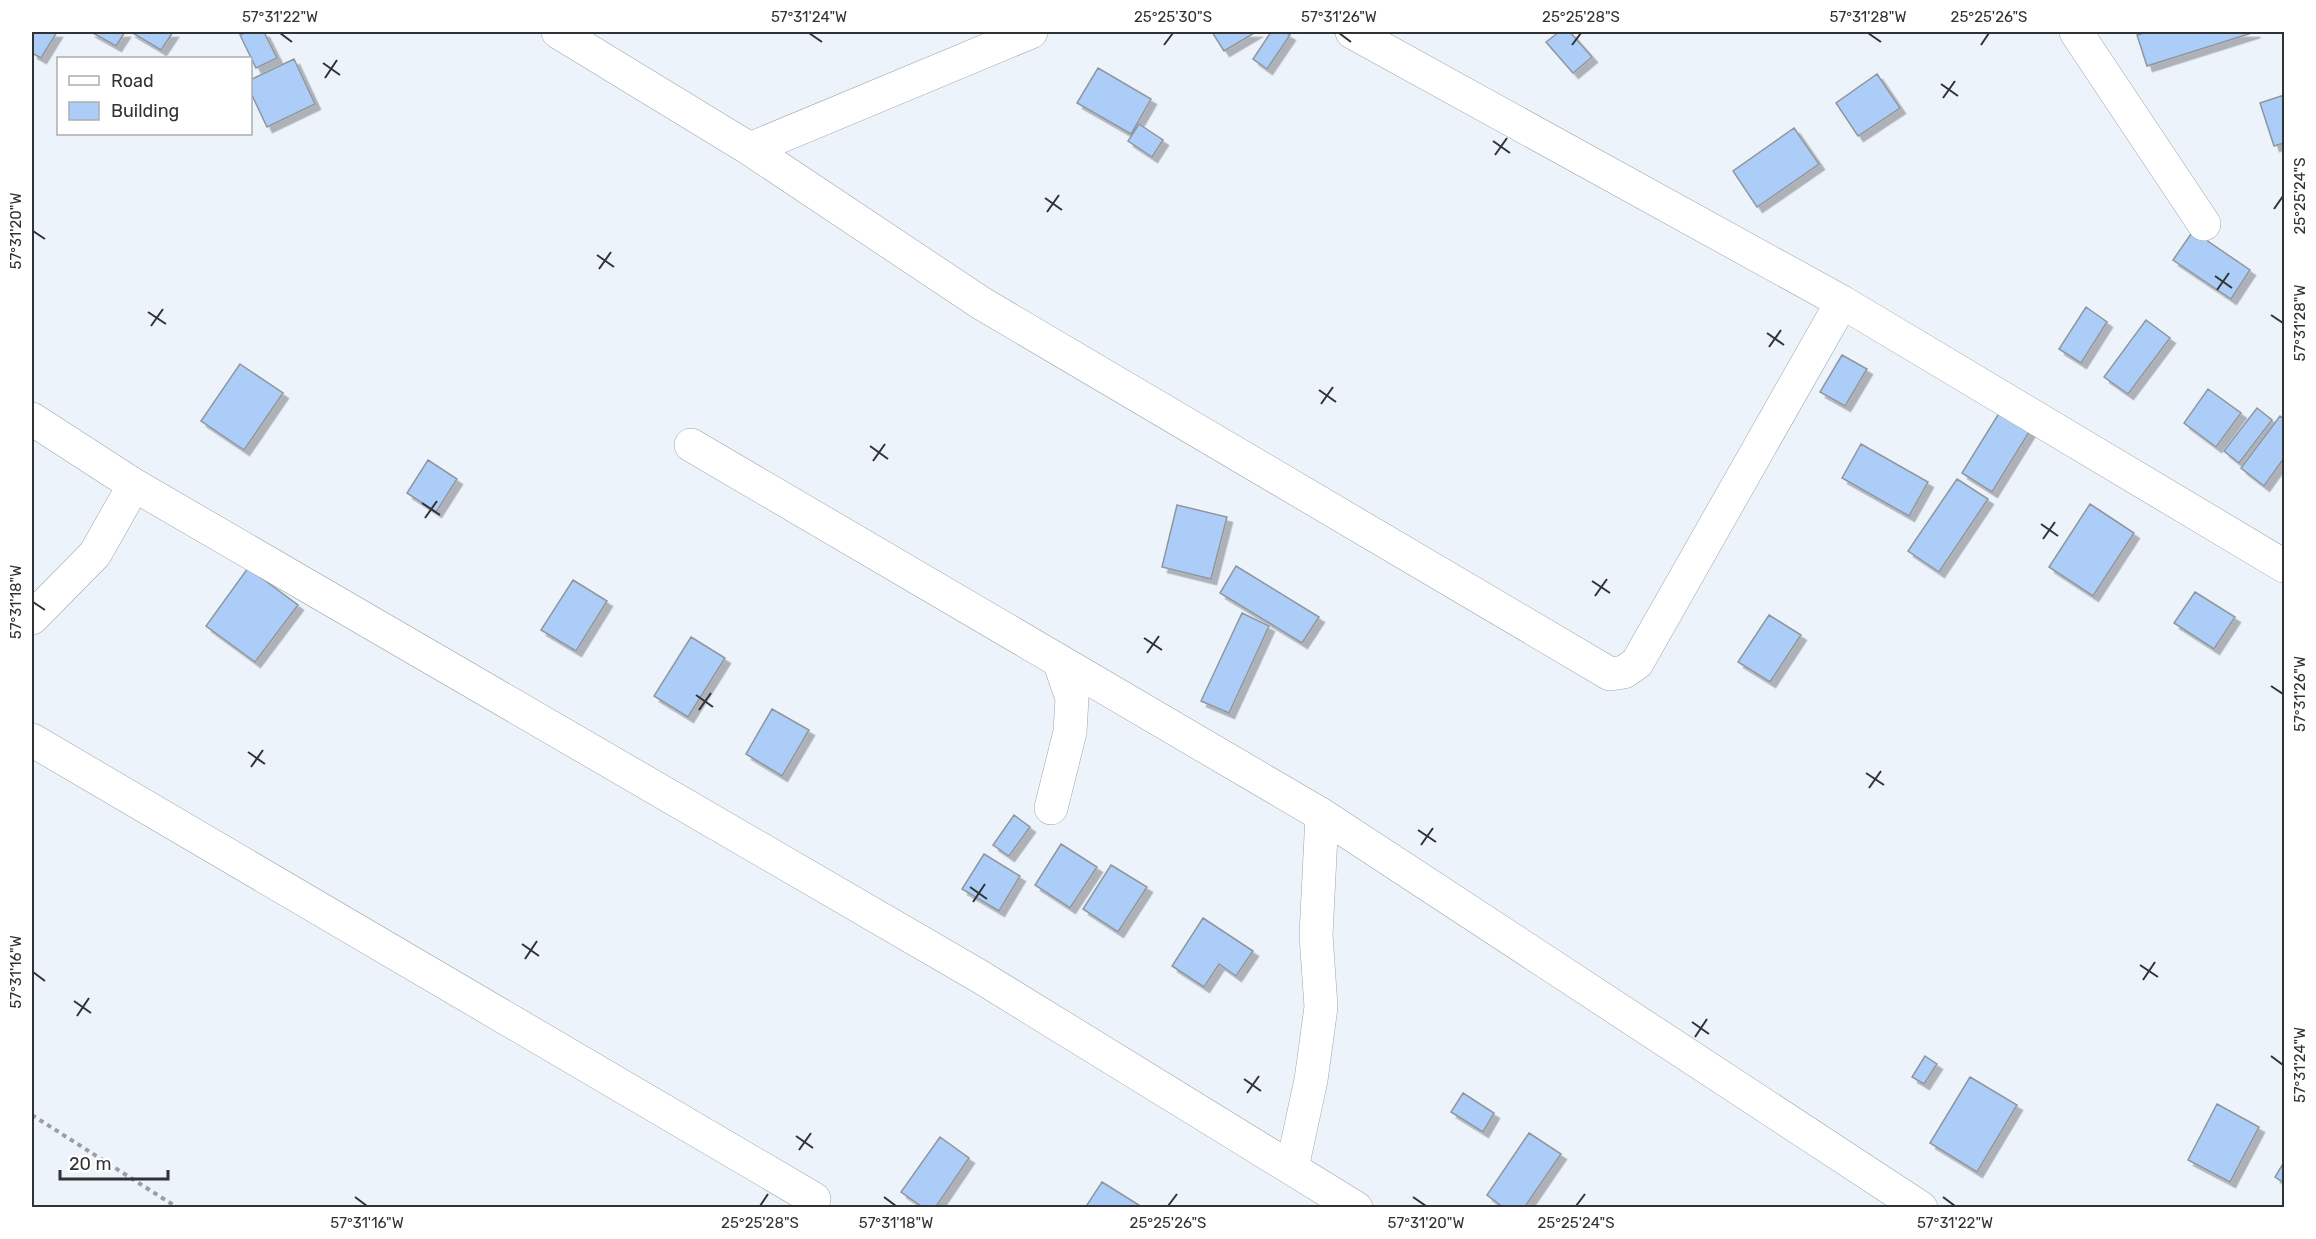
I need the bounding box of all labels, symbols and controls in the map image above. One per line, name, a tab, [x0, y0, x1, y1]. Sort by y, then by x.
text: 57°31'22"W	[242, 8, 318, 26]
text: 57°31'24"W	[771, 8, 847, 26]
text: 25°25'30"S	[1134, 8, 1212, 26]
text: 57°31'26"W	[1301, 8, 1377, 26]
text: 25°25'28"S	[1542, 8, 1620, 26]
text: 57°31'28"W	[1830, 8, 1906, 26]
text: 25°25'26"S	[1951, 8, 2027, 26]
legend	[57, 57, 252, 135]
text: Road	[111, 70, 154, 92]
text: Building	[111, 100, 179, 122]
text: 25°25'24"S	[2291, 157, 2309, 235]
text: 57°31'20"W	[7, 193, 25, 269]
text: 57°31'28"W	[2291, 285, 2309, 361]
text: 57°31'18"W	[7, 565, 25, 639]
text: 57°31'26"W	[2291, 656, 2309, 732]
text: 57°31'16"W	[7, 935, 25, 1009]
text: 57°31'24"W	[2291, 1027, 2309, 1103]
scale bar	[60, 1143, 168, 1181]
text: 20 m	[69, 1153, 111, 1175]
text: 57°31'16"W	[330, 1214, 404, 1232]
text: 25°25'28"S	[721, 1214, 799, 1232]
text: 57°31'18"W	[859, 1214, 933, 1232]
text: 25°25'26"S	[1130, 1214, 1206, 1232]
text: 57°31'20"W	[1388, 1214, 1464, 1232]
text: 25°25'24"S	[1537, 1214, 1615, 1232]
text: 57°31'22"W	[1917, 1214, 1993, 1232]

